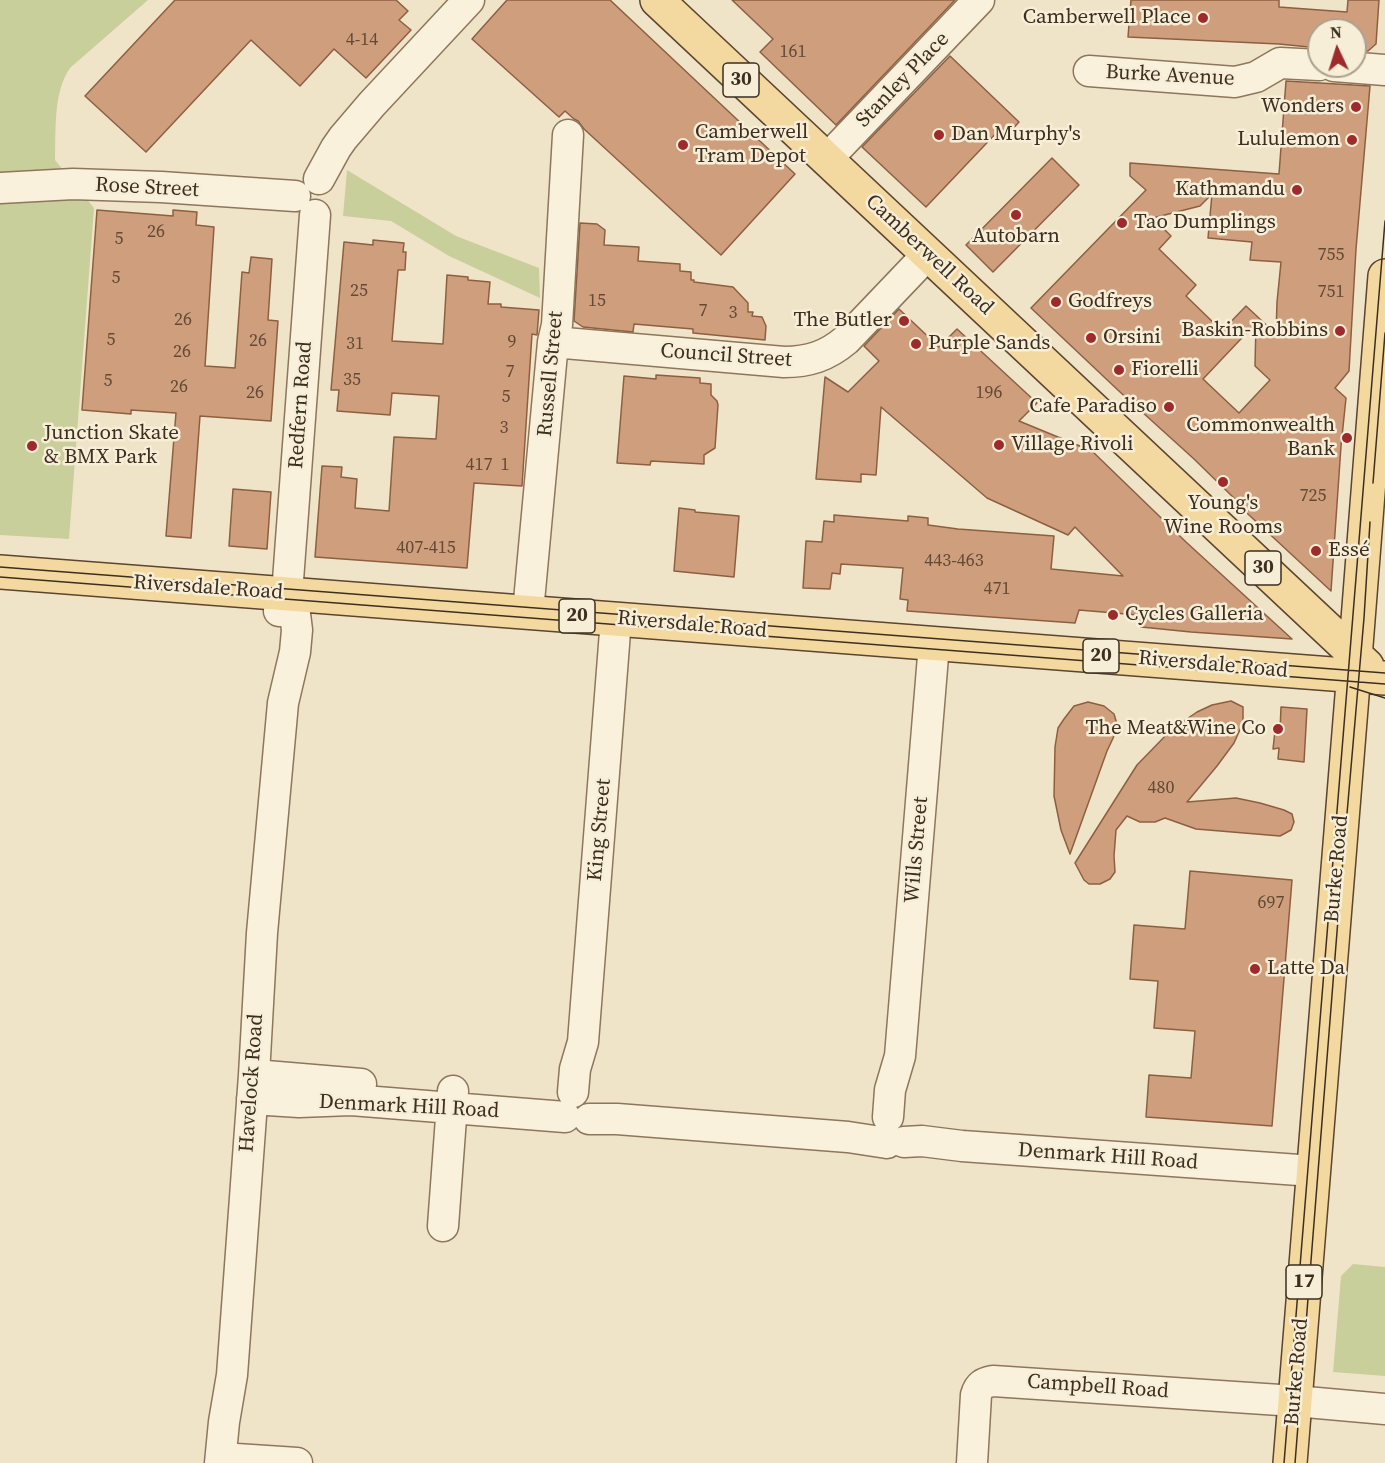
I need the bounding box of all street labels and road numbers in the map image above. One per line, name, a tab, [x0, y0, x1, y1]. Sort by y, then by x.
street label: Stanley Place	[851, 27, 955, 133]
street label: Burke Avenue	[1105, 60, 1235, 92]
road number: 30	[723, 63, 759, 97]
street label: Rose Street	[94, 173, 200, 203]
street label: Camberwell Road	[860, 189, 998, 321]
street label: Russell Street	[533, 310, 569, 438]
street label: Council Street	[660, 339, 792, 373]
street label: Redfern Road	[284, 340, 318, 470]
road number: 30	[1245, 551, 1281, 585]
street label: Riversdale Road	[132, 570, 284, 606]
road number: 20	[559, 599, 595, 633]
street label: Riversdale Road	[616, 606, 768, 644]
road number: 20	[1083, 639, 1119, 673]
street label: Riversdale Road	[1137, 646, 1289, 684]
street label: King Street	[583, 778, 617, 882]
street label: Wills Street	[900, 796, 934, 904]
street label: Burke Road	[1320, 814, 1354, 924]
street label: Havelock Road	[235, 1013, 269, 1153]
street label: Denmark Hill Road	[318, 1090, 500, 1124]
street label: Denmark Hill Road	[1017, 1138, 1199, 1176]
road number: 17	[1286, 1265, 1322, 1299]
street label: Burke Road	[1280, 1317, 1314, 1427]
street label: Campbell Road	[1026, 1369, 1170, 1405]

